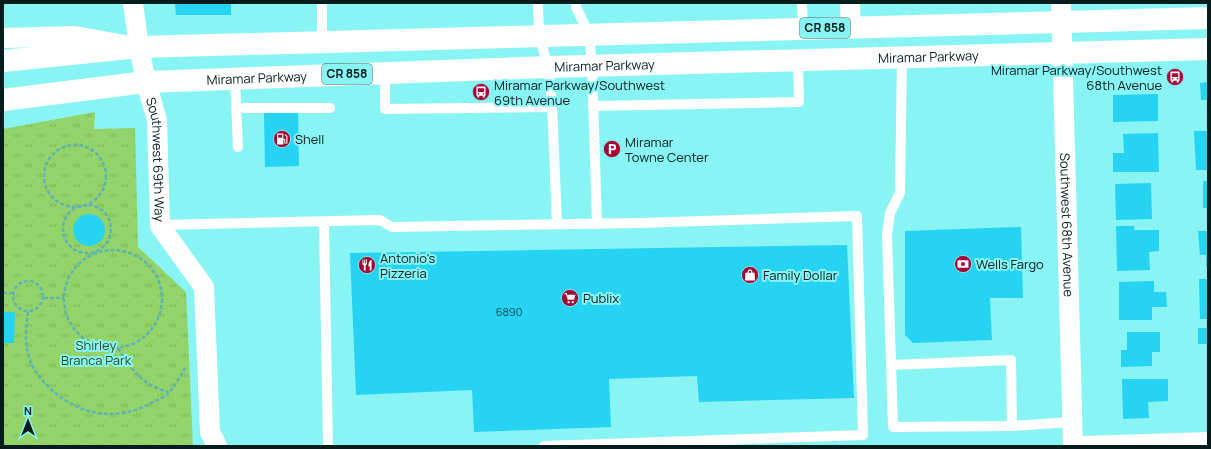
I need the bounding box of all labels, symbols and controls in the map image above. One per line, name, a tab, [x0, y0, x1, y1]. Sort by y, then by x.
road number: CR 858	[800, 18, 850, 38]
street label: Miramar Parkway	[878, 46, 979, 67]
street label: Miramar Parkway	[554, 55, 655, 76]
place label: Miramar Parkway/Southwest 68th Avenue	[991, 61, 1162, 94]
road number: CR 858	[322, 64, 372, 84]
street label: Miramar Parkway	[206, 67, 307, 89]
bus stop icon: Miramar Parkway/Southwest 68th Avenue	[1165, 67, 1185, 87]
place label: Miramar Parkway/Southwest 69th Avenue	[494, 76, 665, 109]
bus stop icon: Miramar Parkway/Southwest 69th Avenue	[471, 82, 491, 102]
street label: Southwest 69th Way	[142, 95, 169, 222]
fuel station icon: Shell	[272, 129, 292, 149]
place label: Shell	[295, 130, 324, 148]
place label: Miramar Towne Center	[625, 133, 709, 166]
parking icon: Miramar Towne Center	[602, 139, 622, 159]
street label: Southwest 68th Avenue	[1056, 153, 1078, 298]
place label: Antonio's Pizzeria	[380, 249, 435, 282]
bank icon: Wells Fargo	[953, 254, 973, 274]
restaurant icon: Antonio's Pizzeria	[357, 255, 377, 275]
place label: Wells Fargo	[976, 255, 1044, 273]
shop icon: Family Dollar	[740, 265, 760, 285]
place label: Family Dollar	[763, 266, 838, 284]
supermarket icon: Publix	[560, 288, 580, 308]
place label: Publix	[583, 289, 619, 307]
house number: 6890	[496, 304, 522, 319]
park label: Shirley Branca Park	[61, 336, 132, 369]
north arrow	[8, 401, 48, 441]
text: N	[24, 403, 32, 418]

